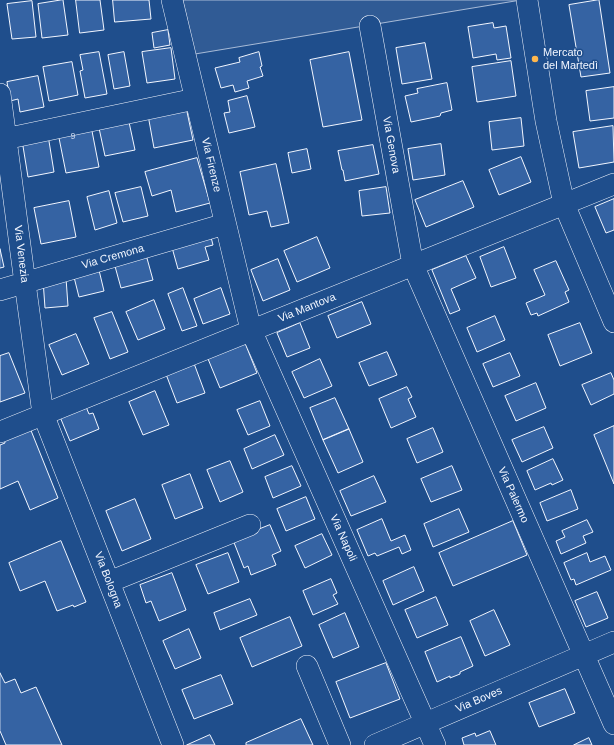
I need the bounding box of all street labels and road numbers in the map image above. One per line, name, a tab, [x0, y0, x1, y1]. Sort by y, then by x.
street label: Via Genova	[380, 116, 402, 174]
street label: Via Firenze	[198, 137, 224, 193]
street label: Via Venezia	[11, 224, 31, 284]
street label: Via Cremona	[80, 242, 146, 272]
street label: Via Mantova	[276, 290, 338, 326]
street label: Via Palermo	[495, 465, 531, 525]
street label: Via Napoli	[327, 513, 359, 563]
street label: Via Bologna	[91, 550, 125, 610]
street label: Via Boves	[454, 684, 504, 716]

